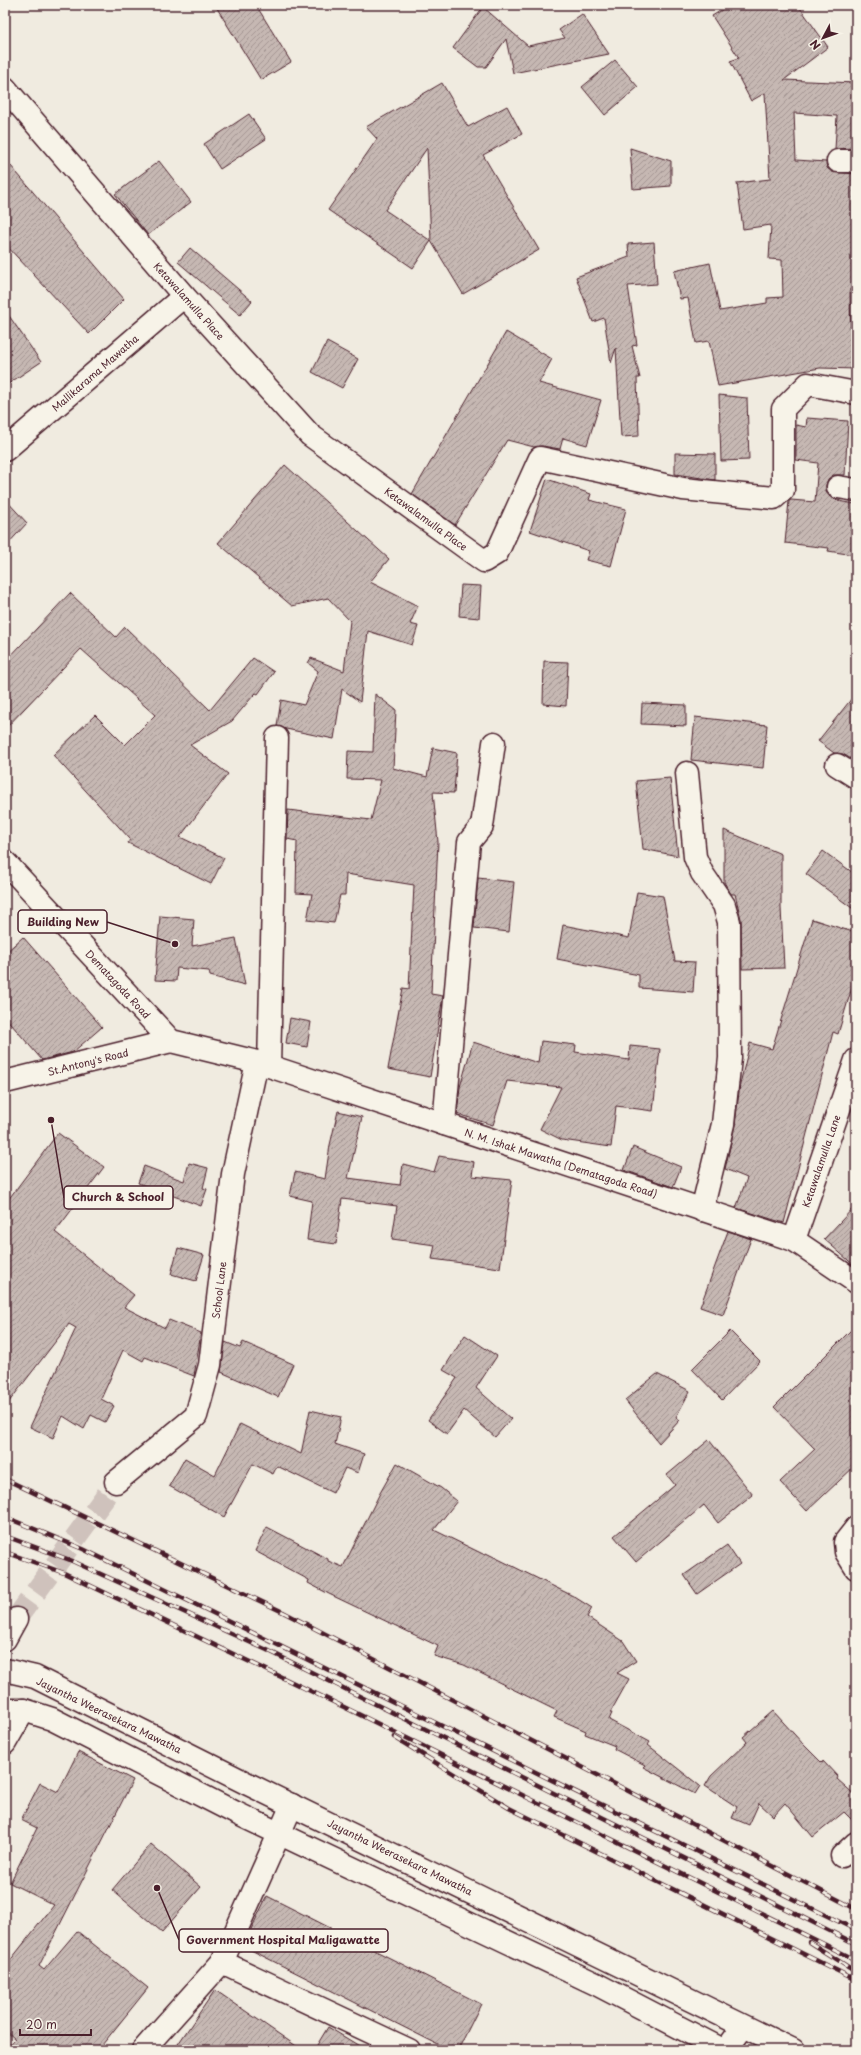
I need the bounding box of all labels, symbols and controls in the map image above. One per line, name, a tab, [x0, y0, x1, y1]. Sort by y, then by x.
north arrow	[803, 18, 843, 58]
text: N	[806, 36, 824, 54]
street label: Ketawalamulla Place	[151, 259, 228, 343]
street label: Mallikarama Mawatha	[48, 330, 142, 415]
street label: Ketawalamulla Place	[382, 483, 471, 554]
callout: Building New	[18, 910, 107, 933]
text: Building New	[27, 913, 100, 930]
street label: Dematagoda Road	[82, 946, 154, 1022]
street label: St.Antony's Road	[46, 1044, 130, 1080]
street label: Ketawalamulla Lane	[798, 1113, 843, 1209]
street label: N. M. Ishak Mawatha (Dematagoda Road)	[463, 1124, 660, 1201]
callout: Church & School	[64, 1186, 173, 1209]
text: Church & School	[72, 1188, 164, 1205]
street label: School Lane	[208, 1260, 230, 1320]
street label: Jayantha Weerasekara Mawatha	[34, 1673, 185, 1757]
street label: Jayantha Weerasekara Mawatha	[325, 1815, 476, 1899]
callout: Government Hospital Maligawatte	[179, 1929, 388, 1952]
text: Government Hospital Maligawatte	[186, 1931, 380, 1948]
scale bar	[20, 2011, 91, 2037]
text: 20 m	[26, 2015, 57, 2033]

